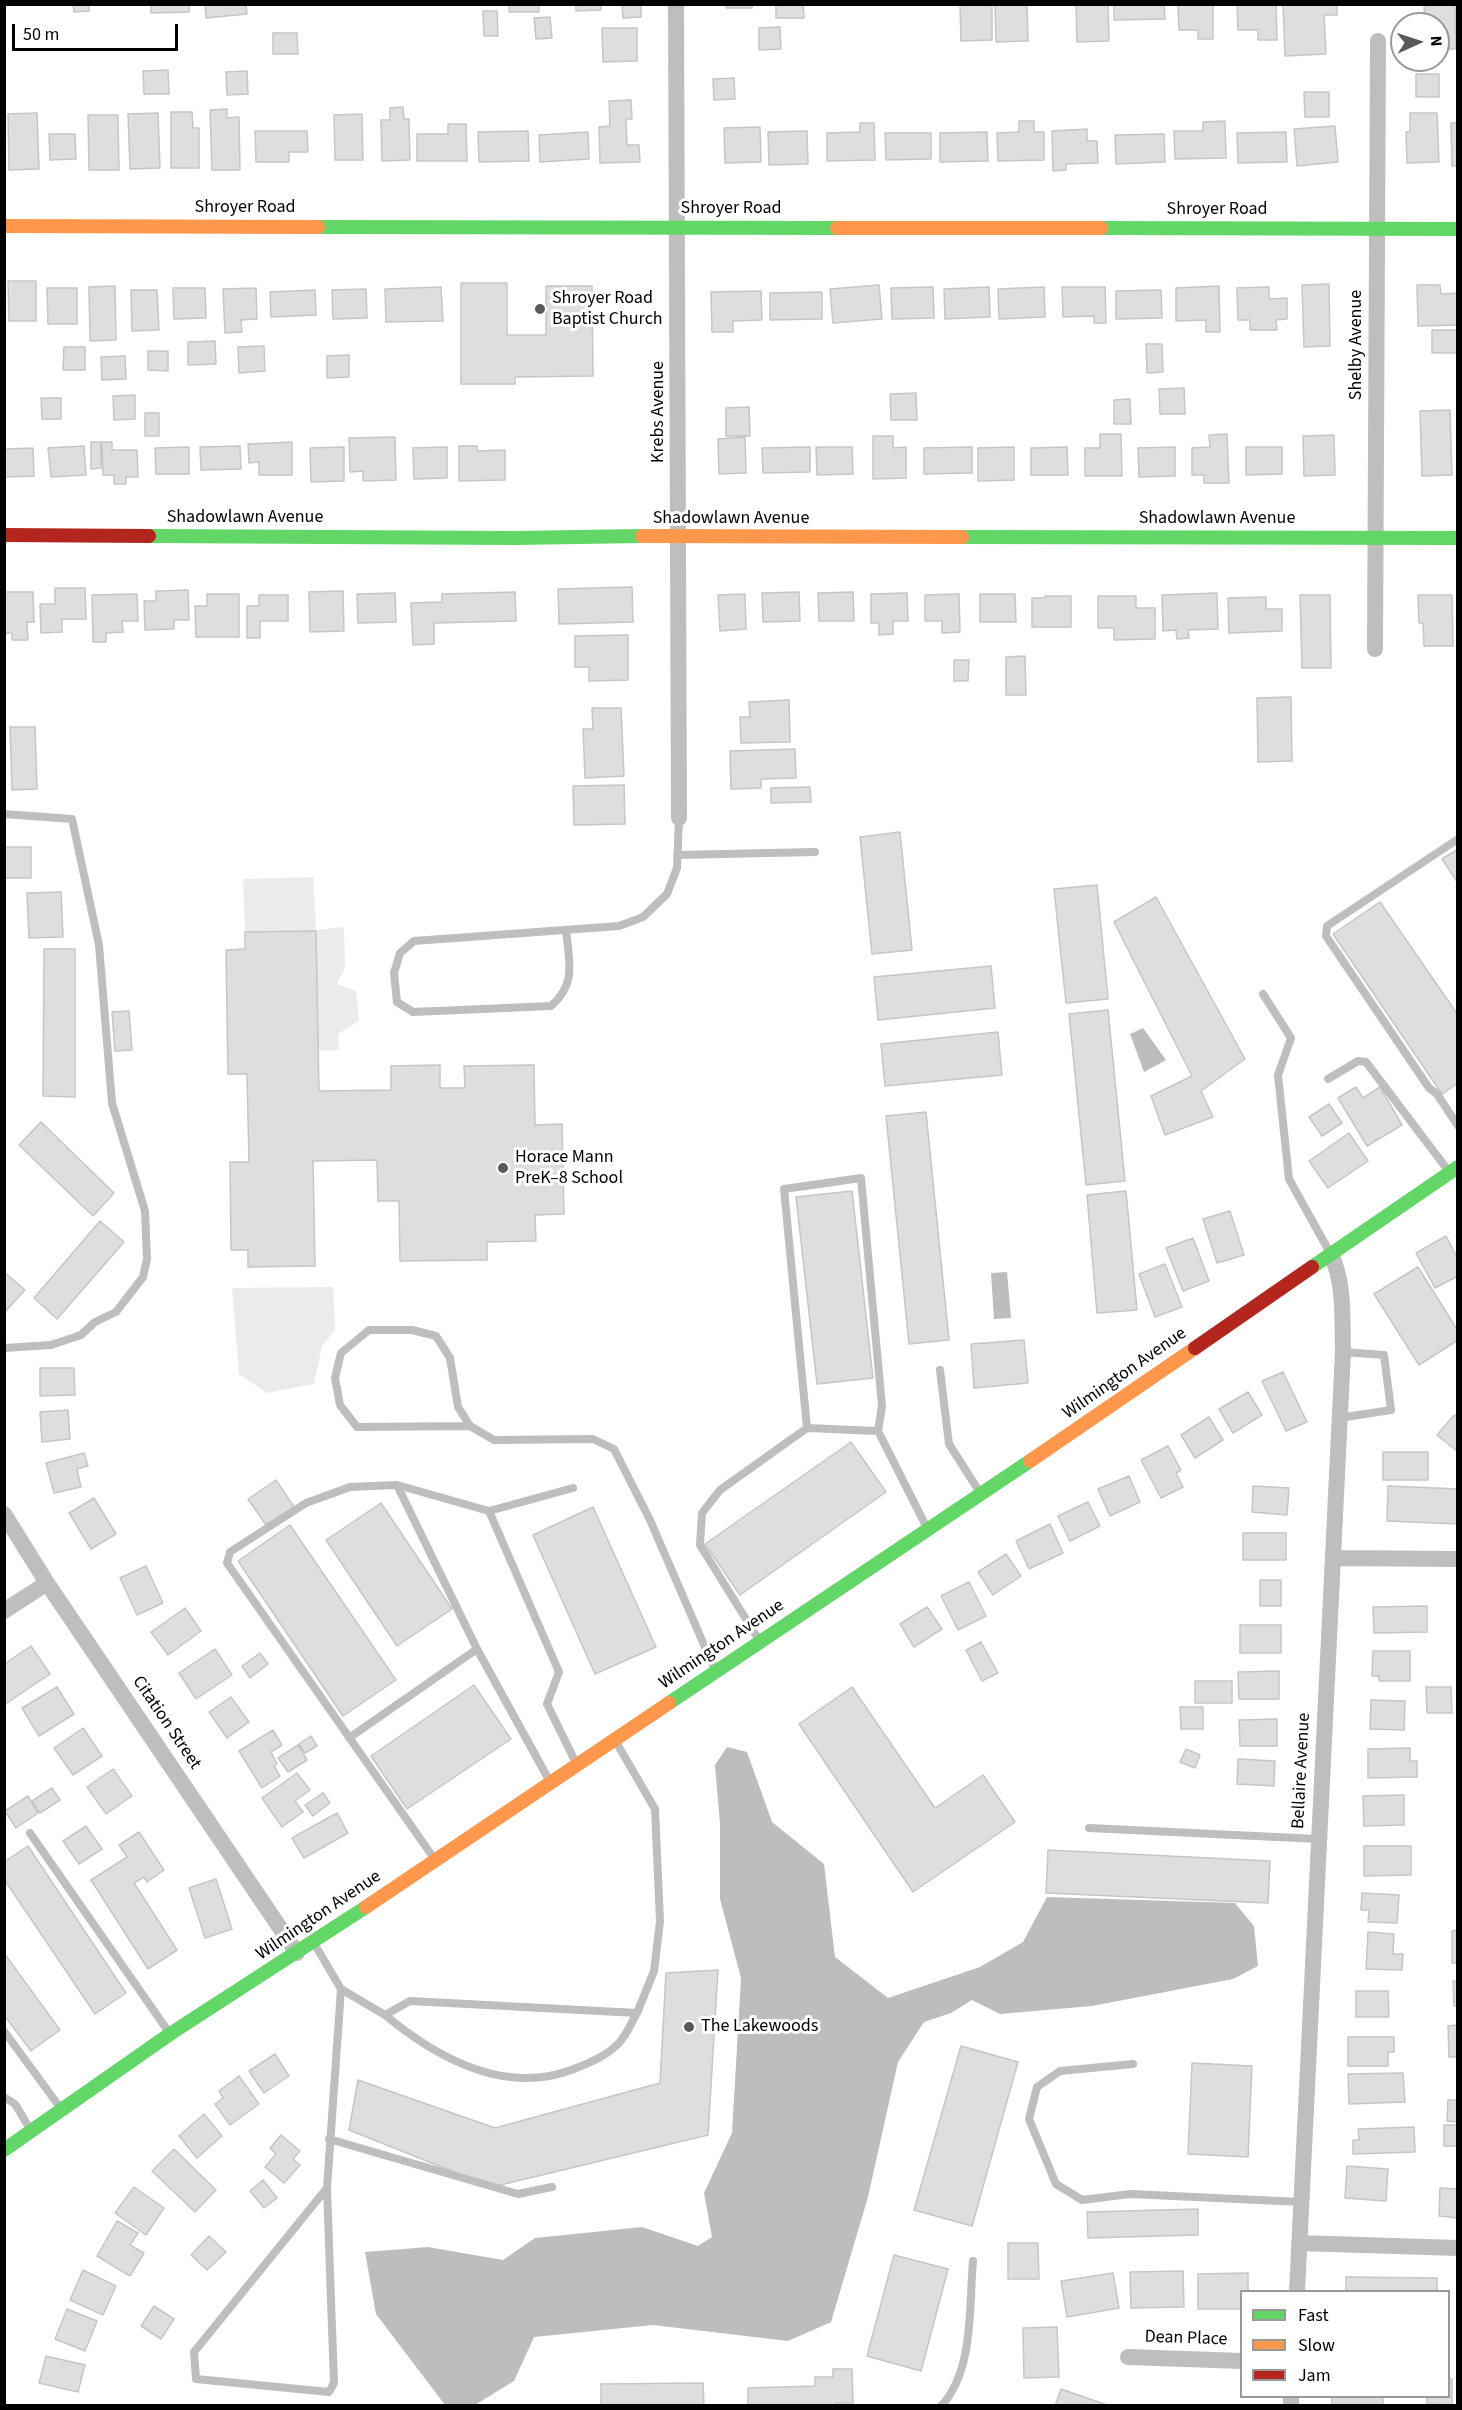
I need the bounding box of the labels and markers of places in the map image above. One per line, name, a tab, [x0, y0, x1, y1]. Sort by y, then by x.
place label: Shroyer Road Baptist Church	[552, 288, 663, 330]
marker: Shroyer Road Baptist Church	[533, 302, 547, 316]
place label: Horace Mann PreK–8 School	[515, 1147, 623, 1190]
marker: Horace Mann PreK–8 School	[496, 1161, 510, 1175]
place label: The Lakewoods	[701, 2016, 818, 2038]
marker: The Lakewoods	[682, 2020, 696, 2034]

